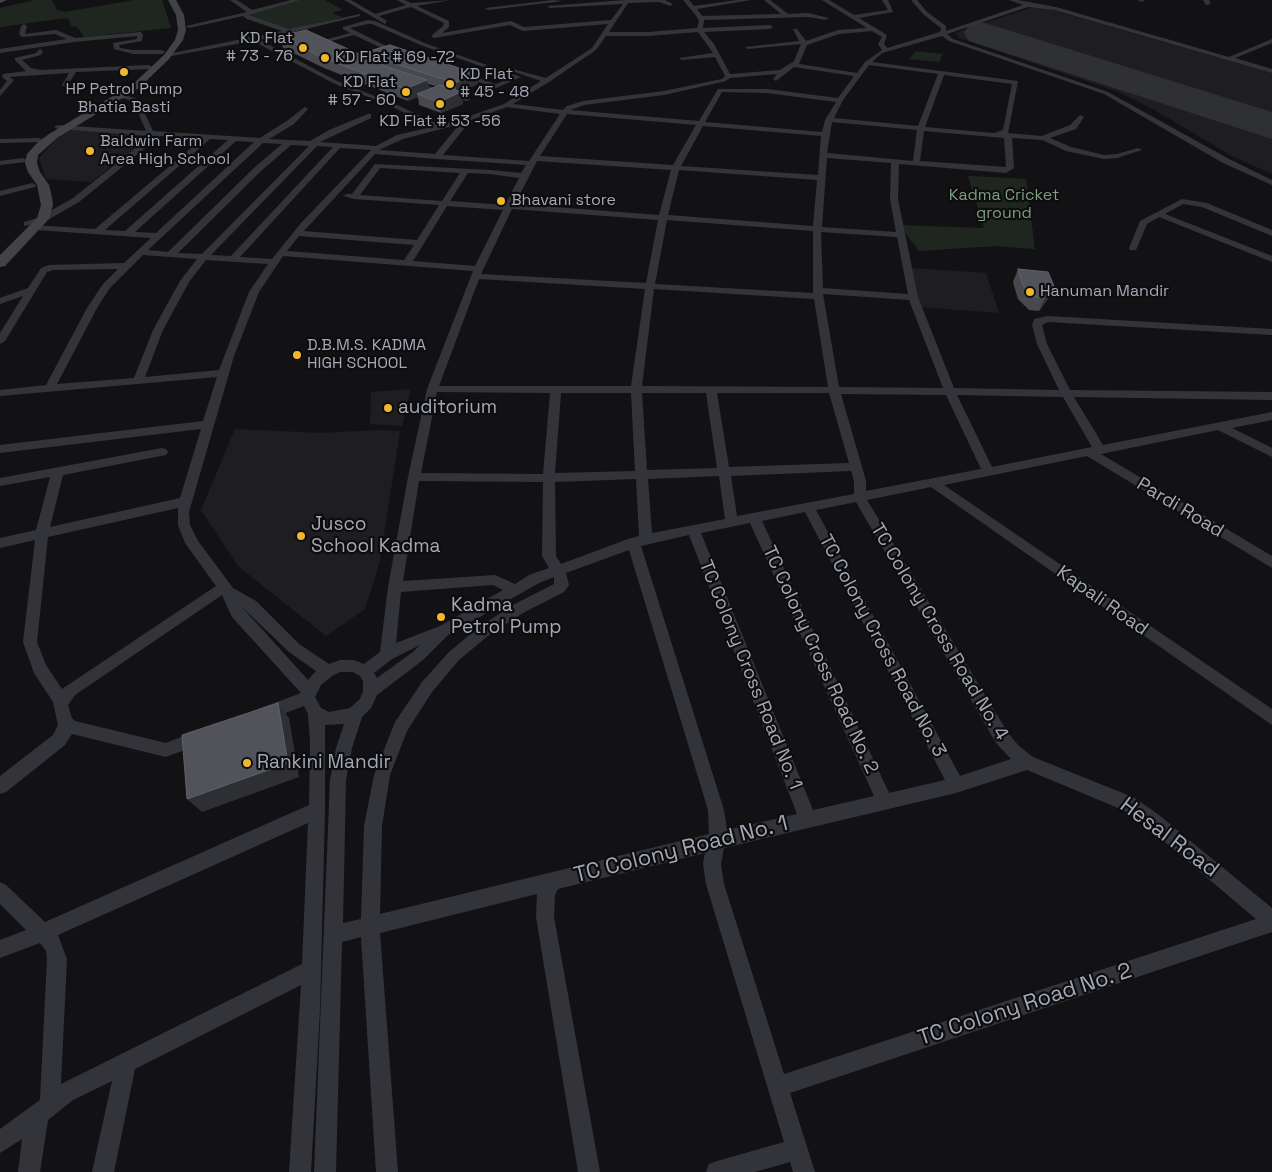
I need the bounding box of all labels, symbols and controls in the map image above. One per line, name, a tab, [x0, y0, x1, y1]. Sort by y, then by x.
place label: KD Flat # 73 - 76	[226, 29, 293, 67]
marker: KD Flat # 73 - 76	[297, 42, 309, 54]
place label: KD Flat # 69 -72	[335, 48, 455, 68]
marker: KD Flat # 69 -72	[319, 52, 331, 64]
place label: KD Flat # 45 - 48	[460, 65, 529, 103]
marker: HP Petrol Pump Bhatia Basti	[118, 66, 130, 78]
place label: KD Flat # 57 - 60	[328, 73, 396, 111]
marker: KD Flat # 45 - 48	[444, 78, 456, 90]
place label: HP Petrol Pump Bhatia Basti	[65, 80, 183, 118]
marker: KD Flat # 57 - 60	[400, 86, 412, 98]
marker: KD Flat # 53 -56	[434, 98, 446, 110]
place label: KD Flat # 53 -56	[379, 112, 501, 132]
place label: Baldwin Farm Area High School	[100, 132, 230, 170]
marker: Baldwin Farm Area High School	[84, 145, 96, 157]
park label: Kadma Cricket ground	[949, 186, 1059, 224]
place label: Bhavani store	[511, 191, 616, 211]
marker: Bhavani store	[495, 195, 507, 207]
place label: Hanuman Mandir	[1040, 282, 1169, 302]
marker: Hanuman Mandir	[1024, 286, 1036, 298]
place label: D.B.M.S. KADMA HIGH SCHOOL	[307, 336, 426, 374]
marker: D.B.M.S. KADMA HIGH SCHOOL	[291, 349, 303, 361]
place label: auditorium	[398, 397, 497, 419]
marker: auditorium	[382, 402, 394, 414]
street label: Pardi Road	[1132, 473, 1228, 543]
place label: Jusco School Kadma	[311, 514, 440, 558]
street label: TC Colony Cross Road No. 4	[865, 519, 1013, 745]
marker: Jusco School Kadma	[295, 530, 307, 542]
street label: TC Colony Cross Road No. 3	[814, 531, 950, 761]
street label: TC Colony Cross Road No. 2	[757, 543, 883, 777]
street label: TC Colony Cross Road No. 1	[694, 557, 806, 793]
street label: Kapali Road	[1052, 561, 1152, 641]
place label: Kadma Petrol Pump	[451, 595, 561, 639]
marker: Kadma Petrol Pump	[435, 611, 447, 623]
place label: Rankini Mandir	[257, 752, 391, 774]
marker: Rankini Mandir	[241, 757, 253, 769]
street label: Hesal Road	[1114, 792, 1224, 884]
street label: TC Colony Road No. 1	[571, 811, 791, 889]
street label: TC Colony Road No. 2	[915, 958, 1135, 1052]

